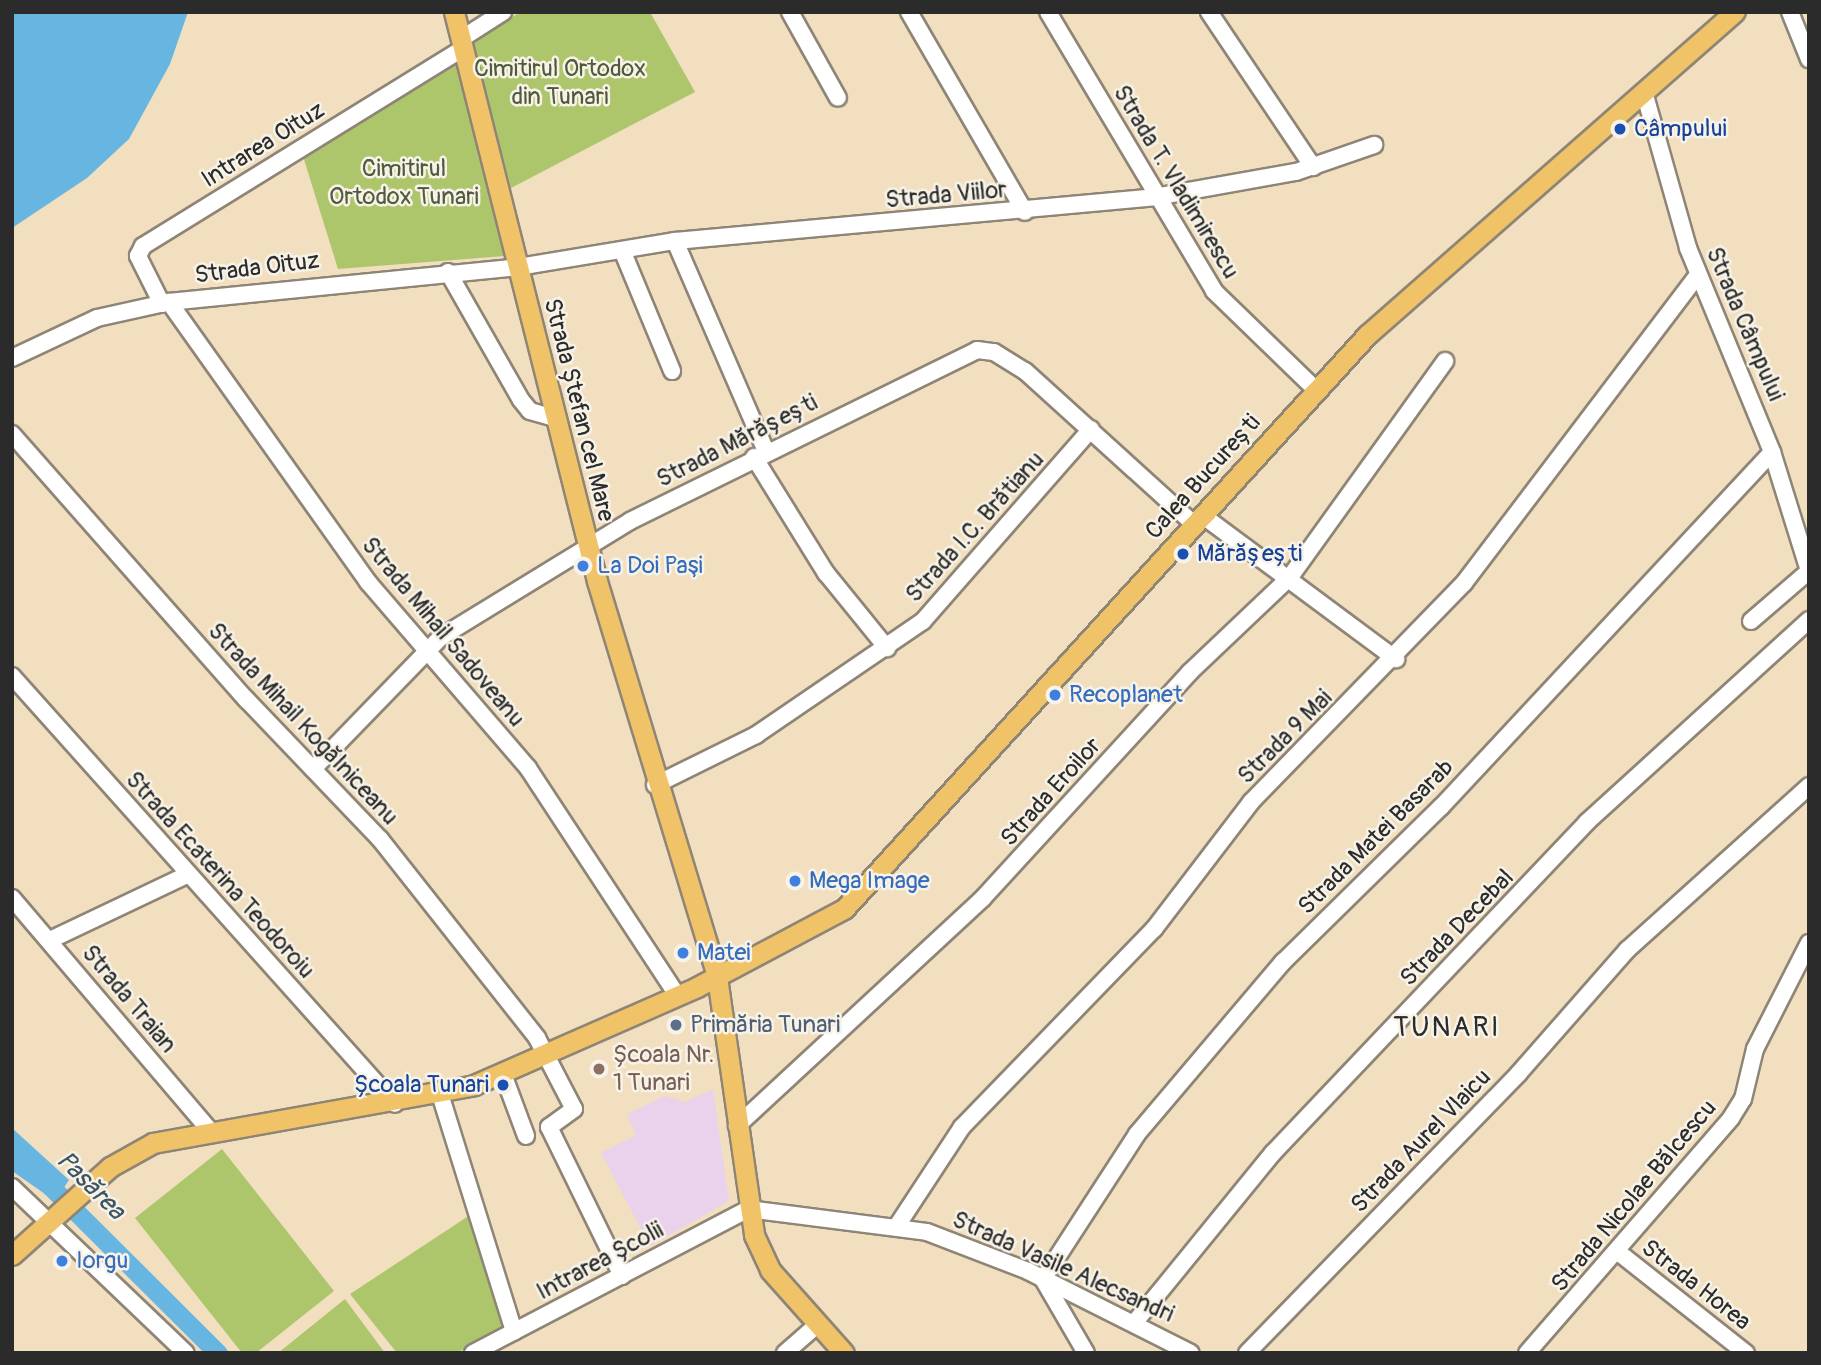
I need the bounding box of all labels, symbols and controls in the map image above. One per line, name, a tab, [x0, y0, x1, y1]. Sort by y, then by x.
park label: Cimitirul Ortodox din Tunari	[474, 55, 646, 111]
street label: Strada T. Vladimirescu	[1107, 80, 1245, 284]
street label: Intrarea Oituz	[196, 96, 330, 194]
place label: Câmpului	[1634, 115, 1727, 143]
marker: Câmpului	[1612, 121, 1628, 137]
park label: Cimitirul Ortodox Tunari	[329, 155, 479, 211]
street label: Strada Viilor	[884, 175, 1008, 215]
street label: Strada Câmpului	[1700, 243, 1790, 405]
street label: Strada Oituz	[193, 246, 321, 290]
street label: Strada Ștefan cel Mare	[537, 296, 621, 524]
street label: Strada Mărășești	[652, 388, 822, 494]
street label: Calea București	[1139, 409, 1267, 545]
street label: Strada I.C. Brătianu	[900, 446, 1050, 608]
street label: Strada Mihail Sadoveanu	[355, 531, 531, 733]
place label: Mărășești	[1197, 540, 1302, 568]
marker: Mărășești	[1175, 546, 1191, 562]
place label: La Doi Paşi	[597, 552, 703, 580]
marker: La Doi Paşi	[575, 558, 591, 574]
street label: Strada Mihail Kogălniceanu	[202, 617, 404, 831]
place label: Recoplanet	[1069, 681, 1183, 709]
street label: Strada 9 Mai	[1232, 684, 1338, 790]
marker: Recoplanet	[1047, 687, 1063, 703]
street label: Strada Eroilor	[995, 732, 1107, 852]
street label: Strada Matei Basarab	[1292, 753, 1460, 921]
street label: Strada Ecaterina Teodoroiu	[119, 765, 321, 985]
street label: Strada Decebal	[1394, 864, 1520, 992]
place label: Mega Image	[809, 867, 930, 895]
marker: Mega Image	[787, 873, 803, 889]
street label: Strada Traian	[75, 939, 183, 1059]
place label: Matei	[697, 939, 750, 967]
marker: Matei	[675, 945, 691, 961]
place label: Primăria Tunari	[690, 1011, 840, 1039]
district label: TUNARI	[1394, 1011, 1500, 1045]
marker: Primăria Tunari	[668, 1017, 684, 1033]
place label: Școala Nr. 1 Tunari	[613, 1041, 714, 1097]
marker: Școala Nr. 1 Tunari	[591, 1061, 607, 1077]
street label: Strada Aurel Vlaicu	[1345, 1063, 1497, 1219]
place label: Școala Tunari	[354, 1071, 489, 1099]
marker: Școala Tunari	[495, 1077, 511, 1093]
street label: Strada Nicolae Bălcescu	[1545, 1094, 1723, 1298]
water label: Pasărea	[49, 1145, 131, 1227]
street label: Strada Vasile Alecsandri	[948, 1205, 1178, 1329]
street label: Intrarea Școlii	[532, 1216, 668, 1306]
street label: Strada Horea	[1636, 1233, 1756, 1337]
place label: Iorgu	[76, 1247, 128, 1275]
marker: Iorgu	[54, 1253, 70, 1269]

